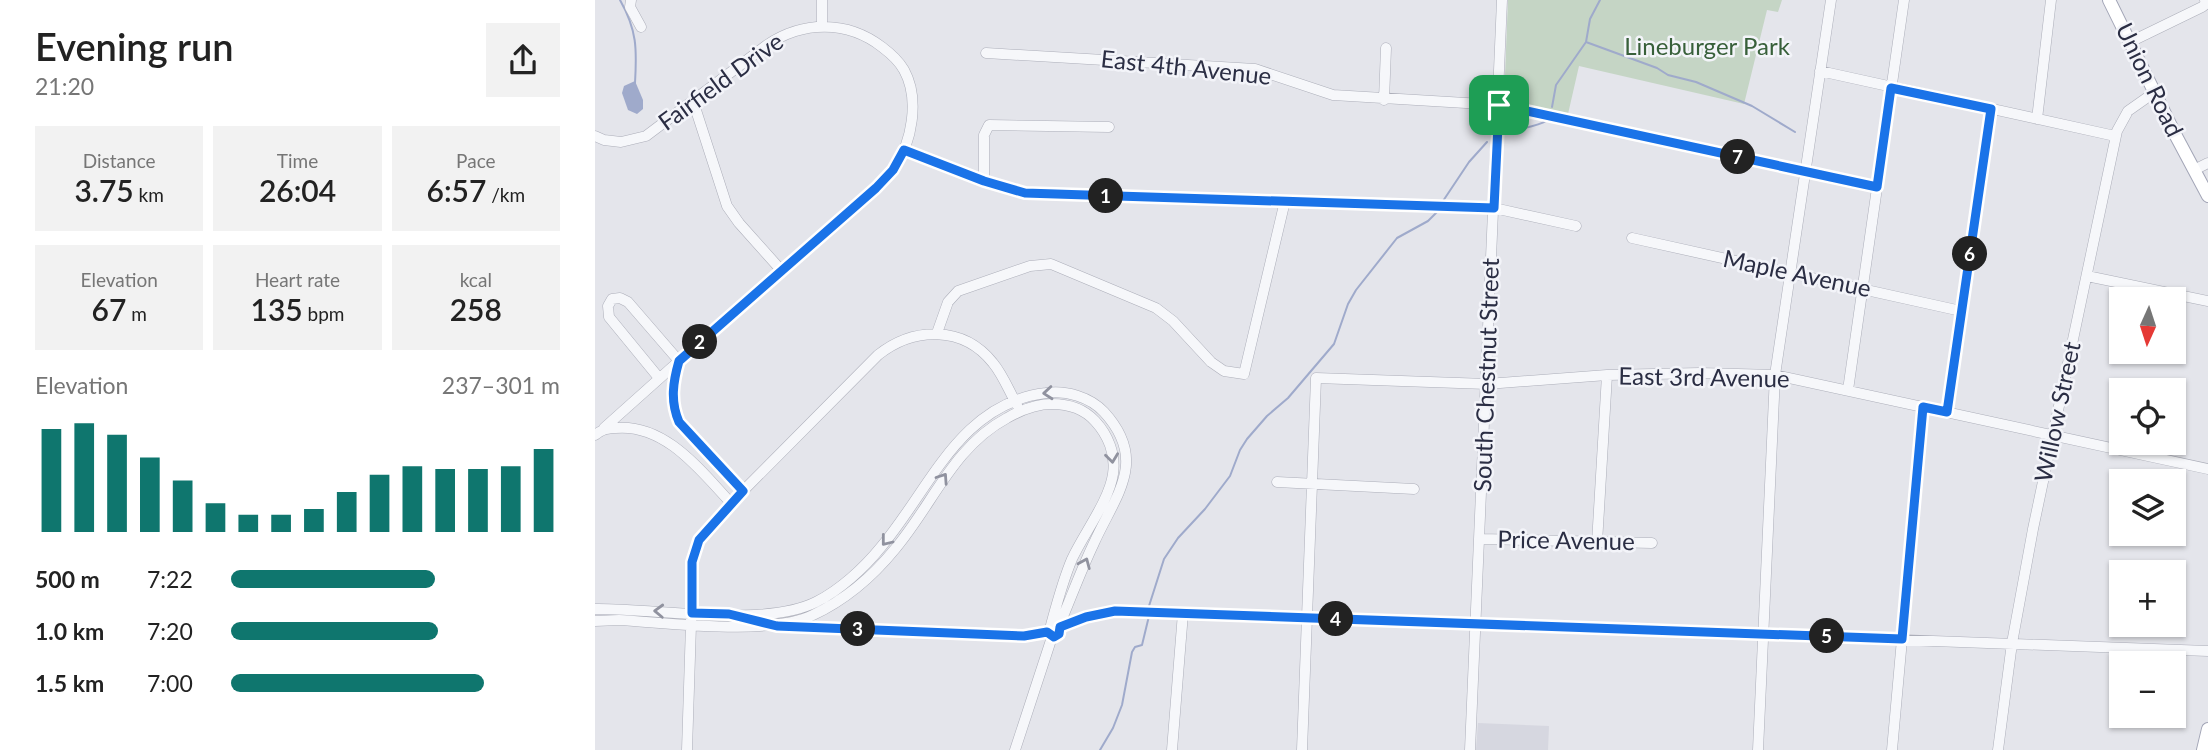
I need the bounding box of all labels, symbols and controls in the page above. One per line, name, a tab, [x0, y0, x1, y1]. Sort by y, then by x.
street label: Union Road	[2110, 18, 2190, 141]
text: Evening run	[35, 23, 234, 69]
button: share	[486, 23, 560, 97]
street label: Fairfield Drive	[652, 26, 788, 136]
park label: Lineburger Park	[1624, 31, 1791, 60]
street label: East 4th Avenue	[1099, 43, 1273, 90]
text: 21:20	[35, 72, 94, 100]
pin	[1469, 75, 1529, 135]
icon: arrive	[1480, 86, 1518, 124]
pin: 7	[1721, 140, 1755, 174]
text: 7	[1732, 145, 1743, 168]
text: Distance	[83, 149, 156, 172]
text: Time	[277, 149, 318, 172]
text: Pace	[456, 149, 496, 172]
text: 3.75	[74, 172, 134, 208]
text: 26:04	[259, 172, 336, 208]
text: 6:57	[427, 172, 486, 208]
pin: 1	[1089, 178, 1123, 214]
text: km	[134, 183, 164, 206]
text: /km	[486, 183, 525, 206]
text: 1	[1100, 184, 1111, 207]
pin: 6	[1953, 236, 1987, 272]
text: 6	[1964, 242, 1975, 265]
street label: Maple Avenue	[1721, 243, 1874, 302]
street label: South Chestnut Street	[1467, 257, 1504, 492]
text: Elevation	[81, 268, 158, 291]
text: Heart rate	[255, 268, 340, 291]
text: kcal	[460, 268, 492, 291]
north arrow	[2109, 287, 2186, 364]
map controls	[2109, 287, 2186, 728]
text: 67	[92, 291, 126, 327]
text: 135	[251, 291, 303, 327]
text: 258	[450, 291, 502, 327]
text: m	[126, 302, 147, 325]
text: bpm	[303, 302, 344, 325]
pin: 2	[683, 324, 717, 360]
text: 2	[694, 330, 705, 353]
street label: Willow Street	[2027, 338, 2086, 485]
street label: East 3rd Avenue	[1618, 361, 1790, 392]
text: Elevation	[35, 371, 128, 399]
text: 237–301 m	[442, 371, 560, 399]
button: locate	[2109, 378, 2186, 455]
one-way arrow	[1042, 385, 1053, 400]
one-way arrow	[1105, 452, 1120, 464]
button: layers	[2109, 469, 2186, 546]
one-way arrow	[935, 473, 947, 486]
street label: Price Avenue	[1497, 524, 1635, 555]
one-way arrow	[881, 533, 894, 546]
one-way arrow	[1077, 558, 1091, 570]
button: +	[2109, 560, 2186, 637]
text: 500 m	[35, 565, 100, 593]
text: 7:22	[147, 565, 193, 593]
pin: 4	[1319, 602, 1353, 636]
one-way arrow	[653, 604, 664, 619]
text: 4	[1330, 607, 1341, 630]
pin: 3	[841, 612, 875, 646]
text: 1.0 km	[35, 617, 104, 645]
text: 7:20	[147, 617, 193, 645]
text: 3	[852, 617, 863, 640]
pin: 5	[1809, 618, 1845, 654]
text: 5	[1821, 624, 1832, 647]
button: −	[2109, 651, 2186, 728]
text: 1.5 km	[35, 669, 104, 697]
text: 7:00	[147, 669, 193, 697]

